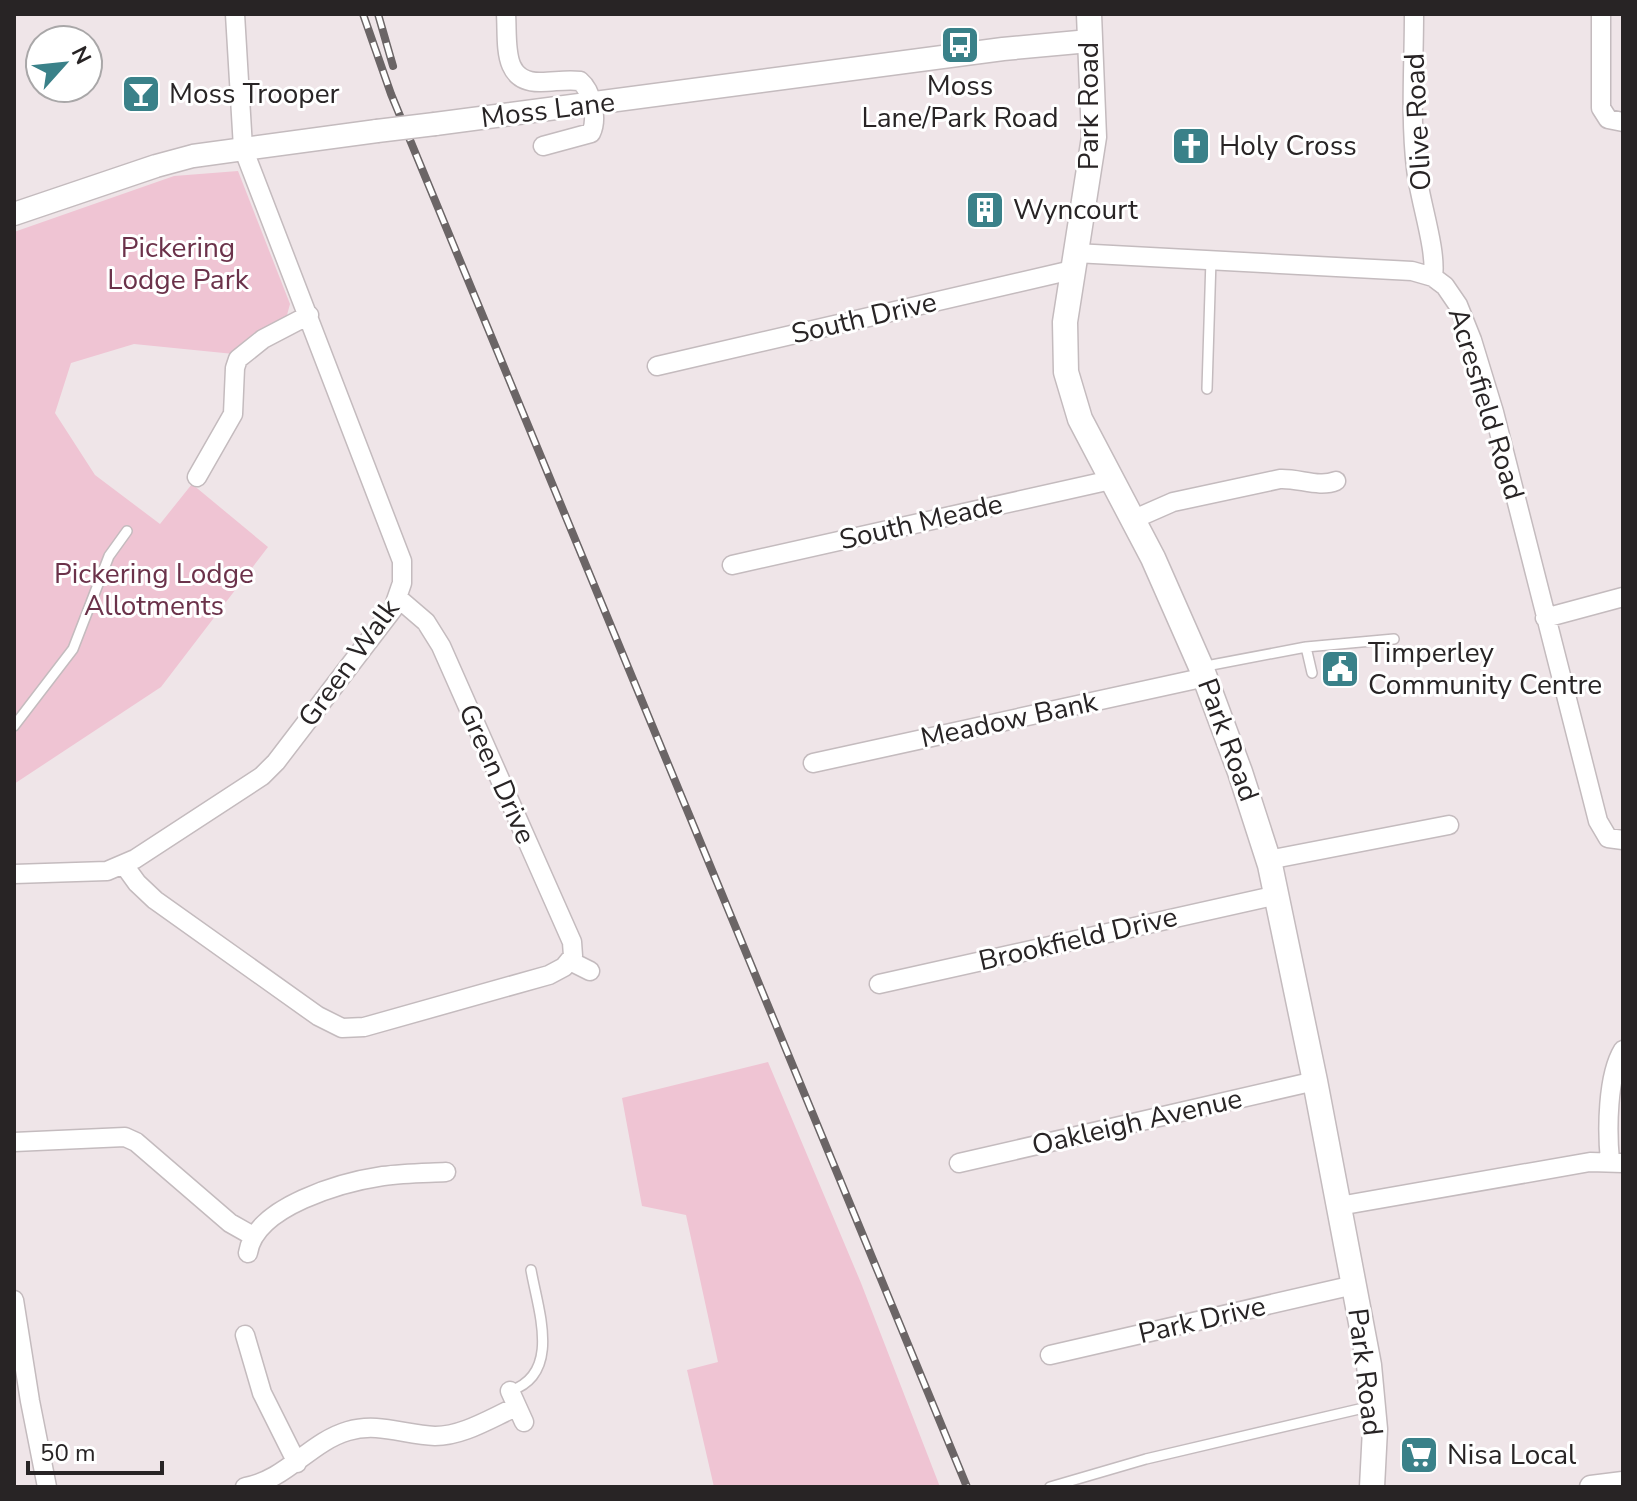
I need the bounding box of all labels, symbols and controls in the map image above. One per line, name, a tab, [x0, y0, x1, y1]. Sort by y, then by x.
north arrow	[24, 24, 104, 104]
bus stop icon: Moss Lane/Park Road	[939, 24, 981, 66]
text: N	[64, 41, 98, 70]
street label: Park Road	[1070, 42, 1108, 170]
street label: Olive Road	[1395, 52, 1441, 192]
place label: Moss Lane/Park Road	[861, 67, 1059, 137]
bar icon: Moss Trooper	[120, 73, 162, 115]
place label: Moss Trooper	[169, 75, 340, 113]
street label: Moss Lane	[479, 83, 617, 137]
church icon: Holy Cross	[1170, 125, 1212, 167]
place label: Holy Cross	[1219, 127, 1357, 165]
building icon: Wyncourt	[964, 189, 1006, 231]
place label: Wyncourt	[1013, 191, 1138, 229]
park label: Pickering Lodge Park	[107, 229, 250, 299]
street label: South Drive	[788, 283, 940, 353]
street label: Acresfield Road	[1439, 303, 1533, 505]
street label: South Meade	[836, 485, 1006, 559]
park label: Pickering Lodge Allotments	[54, 555, 254, 625]
street label: Green Walk	[290, 591, 409, 735]
place label: Timperley Community Centre	[1368, 634, 1602, 704]
public building icon: Timperley Community Centre	[1319, 648, 1361, 690]
street label: Park Road	[1188, 673, 1268, 807]
street label: Meadow Bank	[917, 683, 1102, 757]
street label: Green Drive	[449, 698, 545, 850]
street label: Brookfield Drive	[975, 898, 1181, 980]
street label: Oakleigh Avenue	[1028, 1079, 1246, 1165]
street label: Park Drive	[1135, 1287, 1269, 1353]
street label: Park Road	[1338, 1306, 1392, 1438]
scale bar	[28, 1425, 162, 1475]
supermarket icon: Nisa Local	[1398, 1434, 1440, 1476]
place label: Nisa Local	[1447, 1436, 1577, 1474]
text: 50 m	[40, 1437, 96, 1469]

